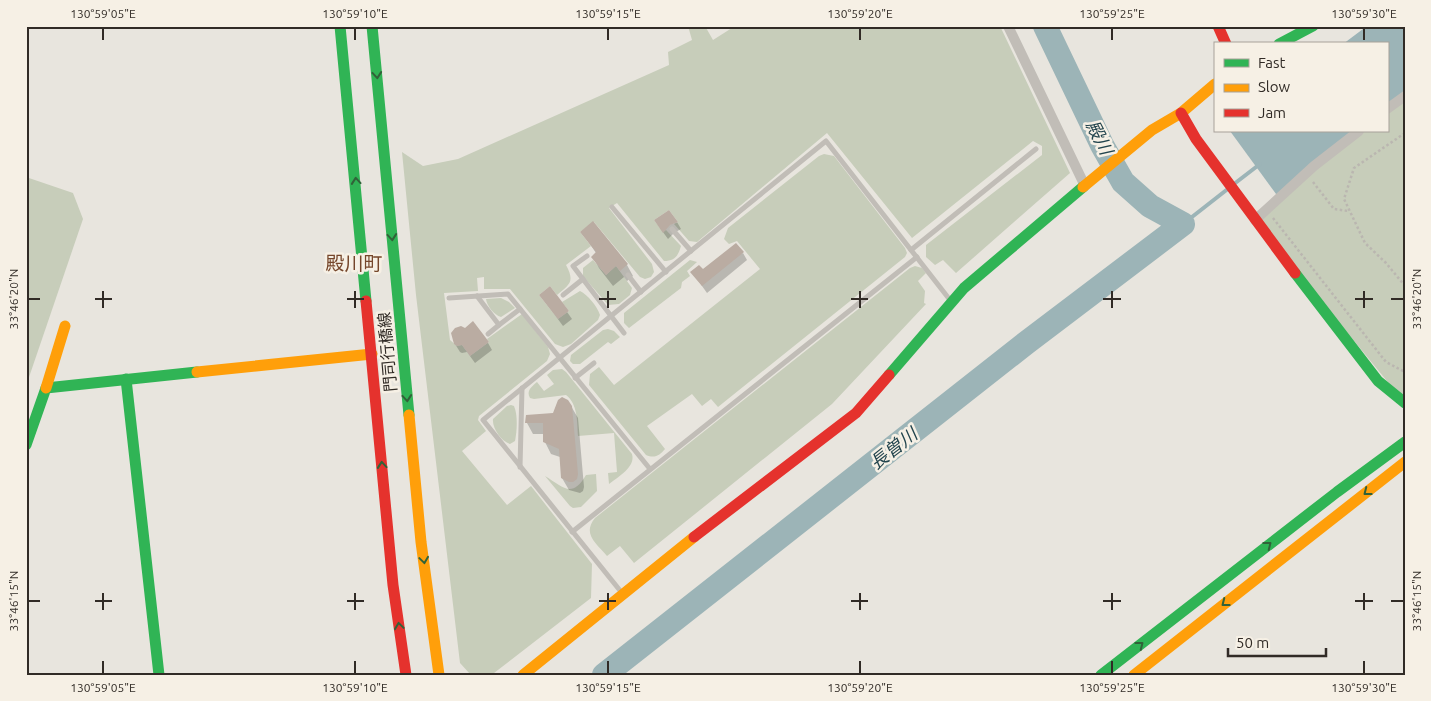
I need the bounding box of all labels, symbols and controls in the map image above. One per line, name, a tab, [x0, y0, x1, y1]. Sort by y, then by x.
text: 130°59'05"E	[70, 7, 136, 20]
text: 130°59'10"E	[322, 7, 388, 20]
text: 130°59'15"E	[575, 7, 641, 20]
text: 130°59'20"E	[827, 7, 893, 20]
text: 130°59'25"E	[1079, 7, 1145, 20]
text: 130°59'30"E	[1331, 7, 1397, 20]
legend	[1214, 42, 1388, 132]
text: Fast	[1258, 54, 1286, 71]
one-way arrow	[371, 71, 382, 79]
text: Slow	[1258, 78, 1291, 95]
text: Jam	[1258, 104, 1286, 121]
water label: 殿川	[1083, 116, 1118, 159]
one-way arrow	[350, 177, 361, 185]
one-way arrow	[386, 233, 397, 241]
district label: 殿川町	[325, 252, 383, 274]
text: 33°46'20"N	[7, 269, 20, 329]
text: 33°46'20"N	[1410, 269, 1423, 329]
street label: 門司行橋線	[375, 311, 399, 393]
one-way arrow	[402, 395, 413, 403]
water label: 長曽川	[866, 422, 922, 473]
one-way arrow	[377, 461, 388, 469]
one-way arrow	[1364, 487, 1373, 495]
one-way arrow	[1262, 543, 1271, 551]
one-way arrow	[418, 556, 428, 564]
text: 33°46'15"N	[7, 571, 20, 631]
text: 33°46'15"N	[1410, 571, 1423, 631]
one-way arrow	[1222, 598, 1231, 606]
one-way arrow	[394, 622, 405, 630]
scale bar	[1228, 626, 1326, 658]
text: 50 m	[1236, 634, 1269, 651]
one-way arrow	[1134, 642, 1144, 651]
text: 130°59'05"E	[70, 681, 136, 694]
text: 130°59'10"E	[322, 681, 388, 694]
text: 130°59'15"E	[575, 681, 641, 694]
text: 130°59'20"E	[827, 681, 893, 694]
text: 130°59'25"E	[1079, 681, 1145, 694]
text: 130°59'30"E	[1331, 681, 1397, 694]

